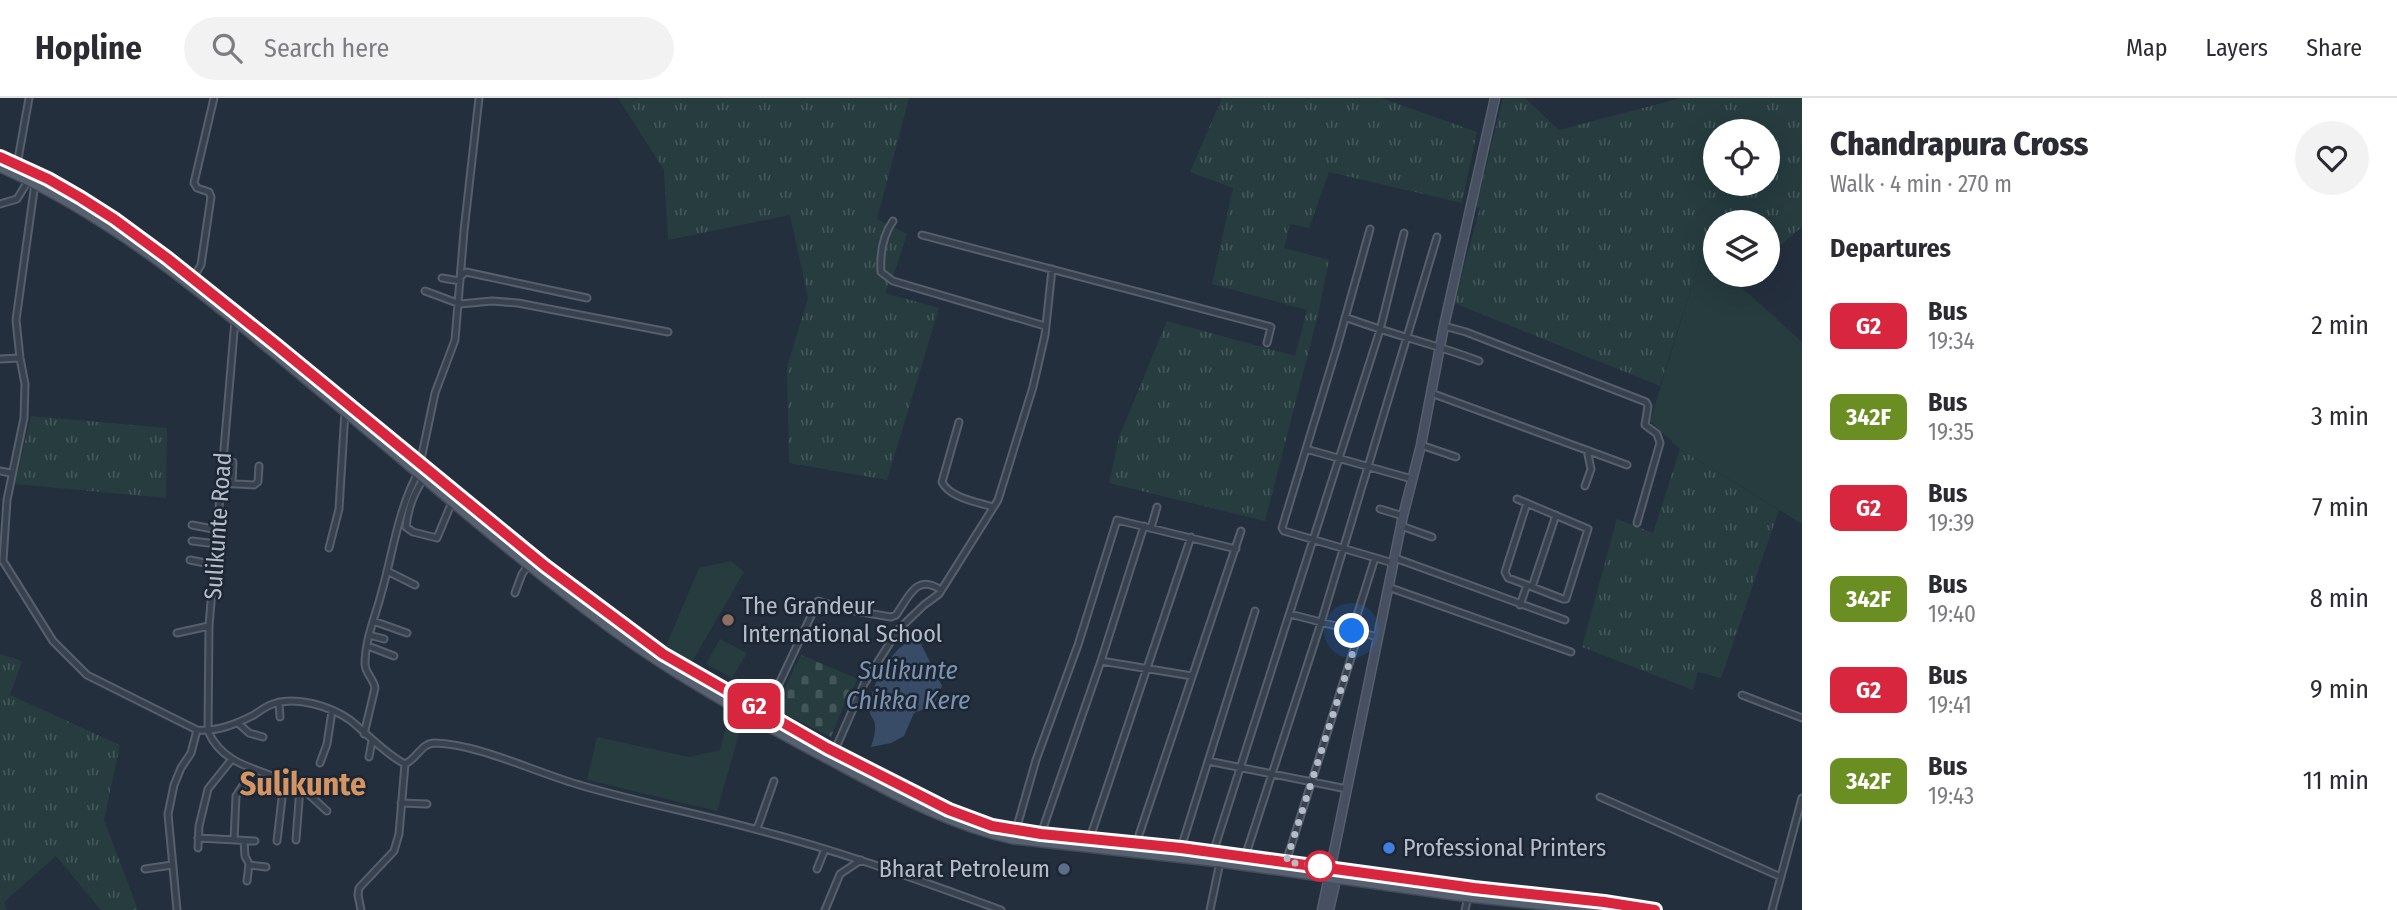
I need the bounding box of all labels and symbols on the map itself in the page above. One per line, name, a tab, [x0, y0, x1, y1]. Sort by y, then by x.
street label: Sulikunte Road	[199, 451, 237, 601]
place label: The Grandeur International School	[742, 592, 942, 648]
marker: The Grandeur International School	[720, 612, 736, 628]
your location	[1334, 613, 1369, 648]
water label: Sulikunte Chikka Kere	[846, 655, 970, 716]
line badge: G2	[722, 683, 786, 729]
district label: Sulikunte	[240, 765, 366, 803]
place label: Professional Printers	[1403, 834, 1606, 862]
marker: Professional Printers	[1381, 840, 1397, 856]
unlabelled marker	[1305, 851, 1335, 881]
place label: Bharat Petroleum	[879, 855, 1050, 883]
marker: Bharat Petroleum	[1056, 861, 1072, 877]

